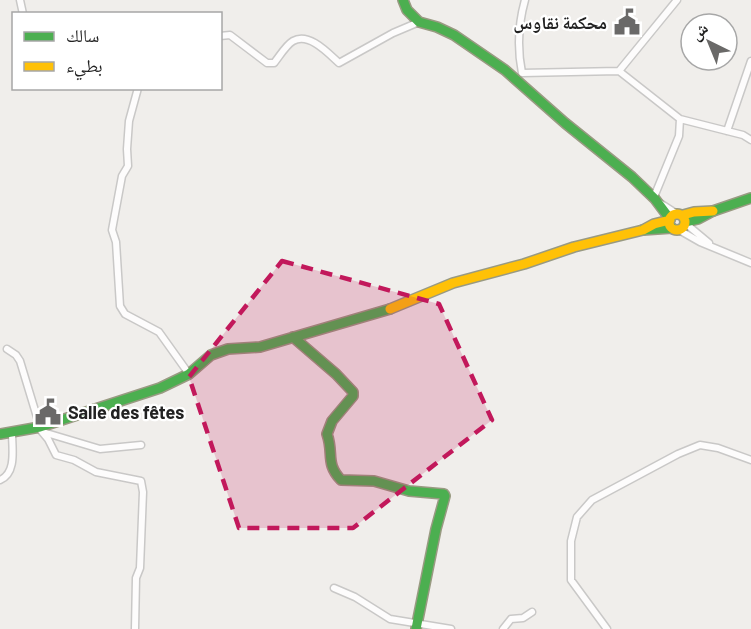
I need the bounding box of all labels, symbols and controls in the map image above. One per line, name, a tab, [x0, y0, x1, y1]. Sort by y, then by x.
public building icon: محكمة نقاوس	[612, 7, 642, 37]
place label: محكمة نقاوس	[513, 11, 607, 34]
legend	[12, 12, 222, 90]
north arrow	[679, 12, 739, 72]
text: ش	[686, 18, 712, 44]
text: سالك	[66, 24, 99, 46]
text: بطيء	[66, 54, 103, 81]
public building icon: Salle des fêtes	[33, 397, 63, 427]
place label: Salle des fêtes	[68, 401, 184, 423]

